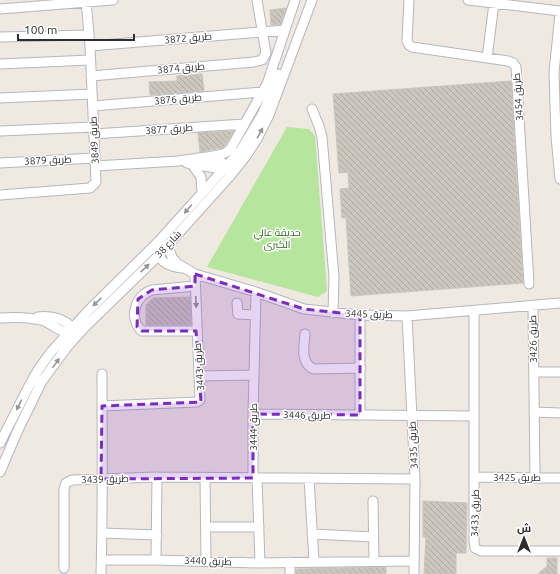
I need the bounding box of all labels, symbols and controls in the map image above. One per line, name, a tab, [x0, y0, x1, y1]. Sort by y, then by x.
scale bar	[18, 16, 134, 42]
text: 100 m	[24, 23, 57, 36]
street label: طريق 3872	[164, 30, 212, 47]
street label: طريق 3874	[157, 60, 205, 77]
street label: طريق 3454	[511, 73, 526, 121]
street label: طريق 3876	[154, 91, 202, 108]
street label: طريق 3849	[87, 116, 102, 164]
street label: طريق 3877	[145, 122, 193, 137]
one-way arrow	[257, 127, 264, 139]
street label: طريق 3879	[24, 153, 72, 168]
one-way arrow	[183, 204, 192, 214]
park label: حديقة عالي الكبرى	[253, 227, 301, 251]
street label: شارع 38	[153, 228, 184, 260]
one-way arrow	[140, 263, 150, 273]
one-way arrow	[193, 296, 199, 309]
one-way arrow	[92, 297, 102, 307]
street label: طريق 3445	[345, 308, 393, 321]
street label: طريق 3426	[527, 315, 540, 363]
street label: طريق 3443	[192, 343, 207, 391]
one-way arrow	[52, 357, 60, 368]
one-way arrow	[16, 399, 22, 411]
street label: طريق 3444	[248, 403, 260, 451]
street label: طريق 3446	[283, 409, 331, 422]
street label: طريق 3435	[406, 421, 421, 469]
street label: طريق 3425	[493, 472, 541, 484]
street label: طريق 3439	[81, 473, 129, 486]
street label: طريق 3433	[469, 489, 482, 537]
north arrow	[504, 518, 544, 558]
text: ش	[517, 522, 531, 535]
street label: طريق 3440	[184, 555, 232, 568]

